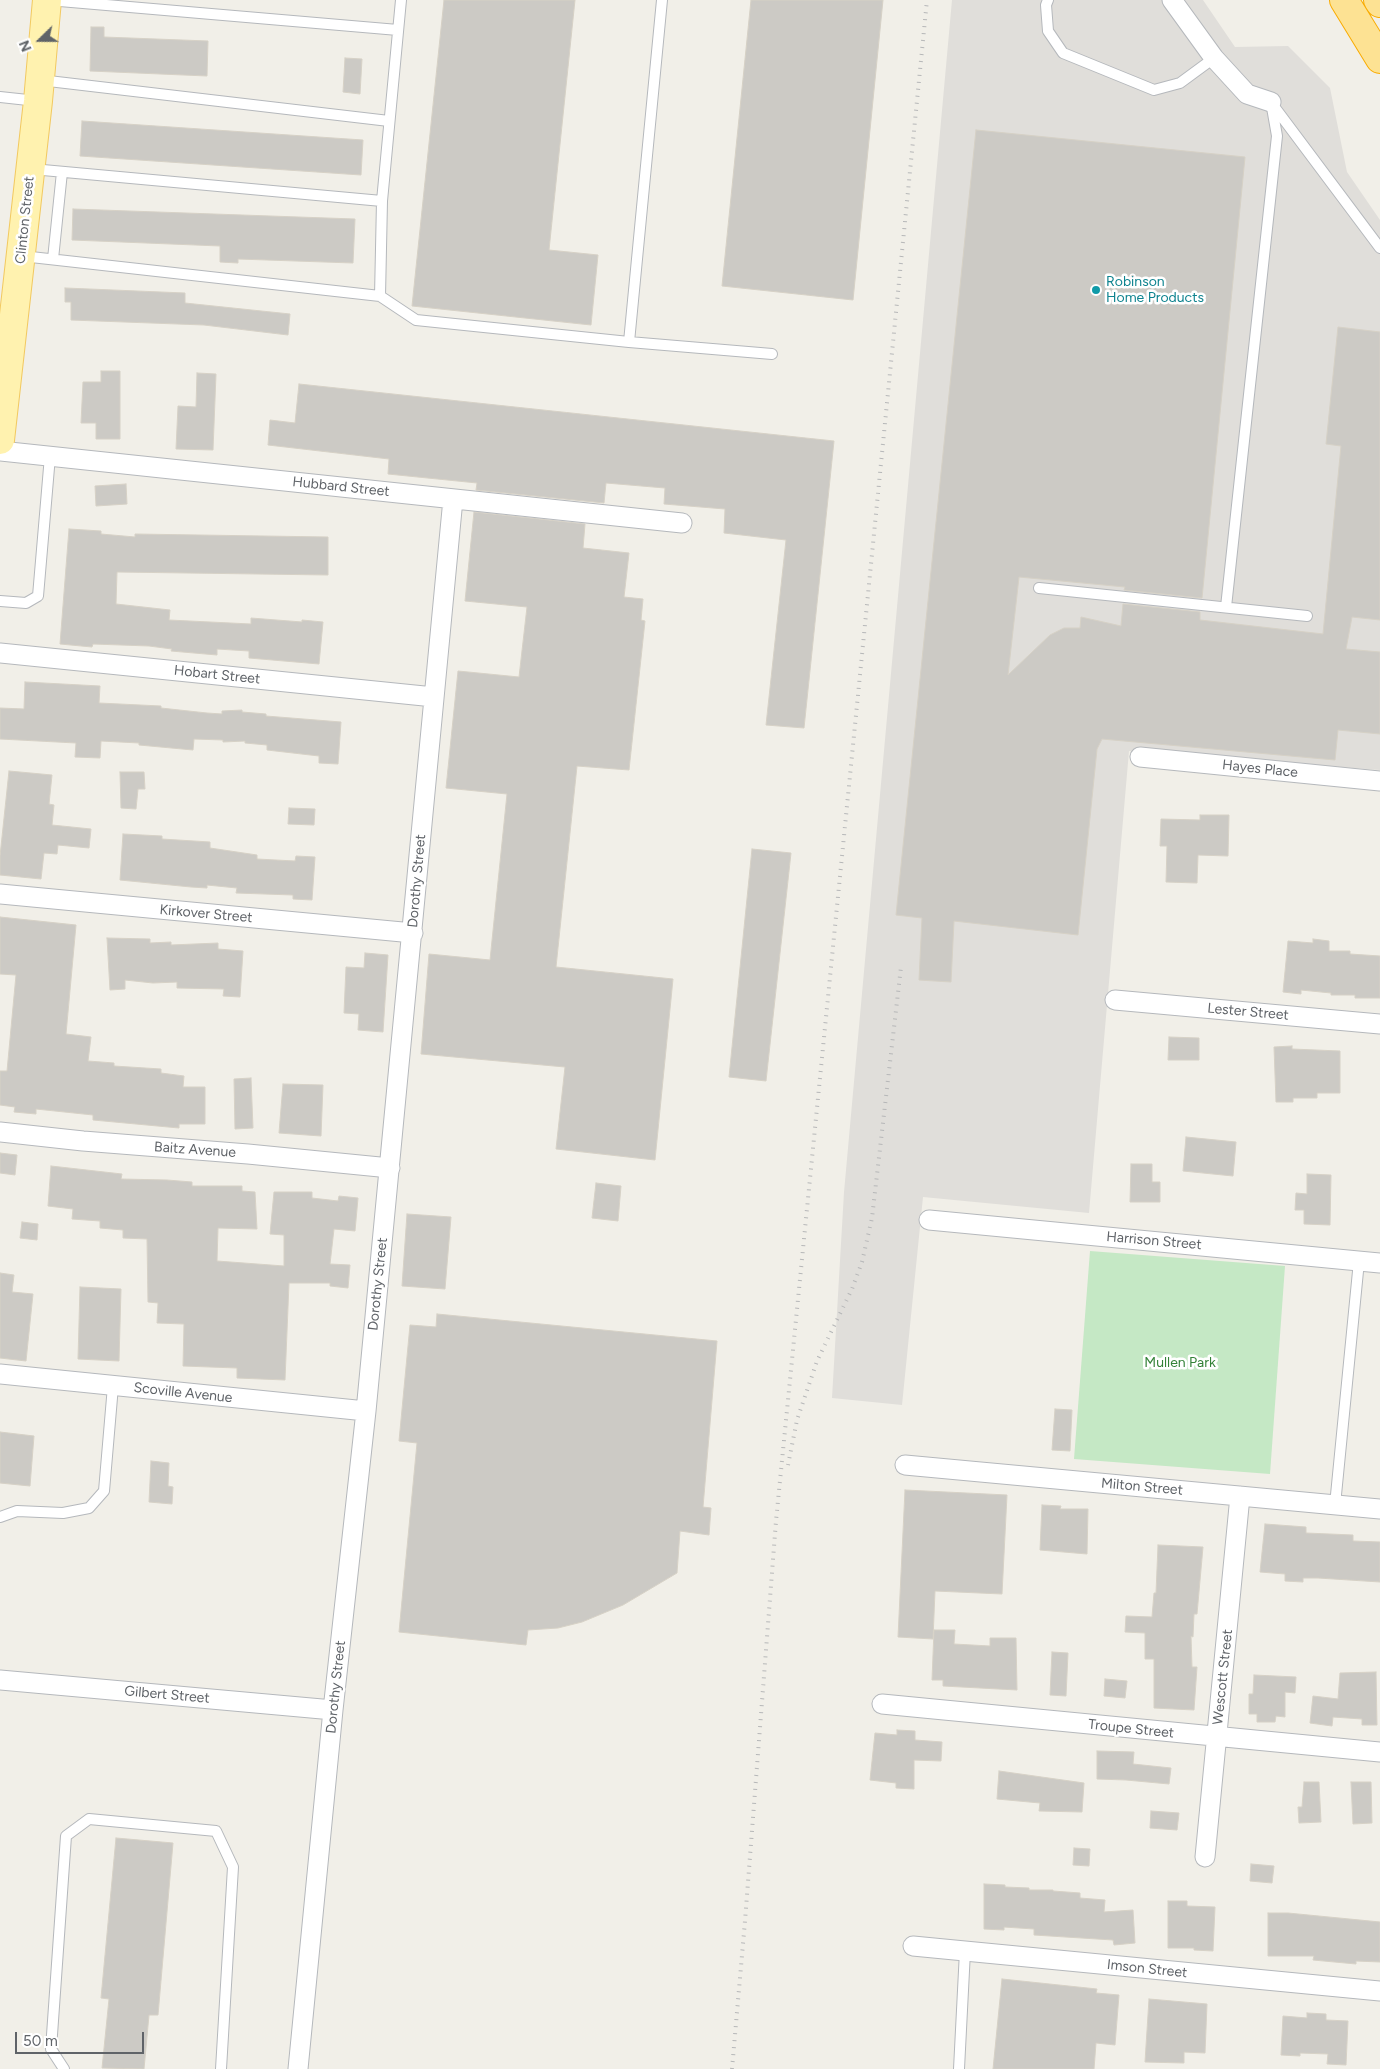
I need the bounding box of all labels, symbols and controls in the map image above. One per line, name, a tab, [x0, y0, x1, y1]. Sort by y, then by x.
north arrow	[15, 15, 65, 65]
text: N	[16, 38, 36, 54]
street label: Clinton Street	[12, 175, 38, 265]
place label: Robinson Home Products	[1106, 274, 1204, 306]
marker: Robinson Home Products	[1090, 284, 1102, 296]
street label: Hubbard Street	[292, 474, 390, 500]
street label: Hobart Street	[173, 662, 261, 688]
street label: Hayes Place	[1221, 757, 1299, 781]
street label: Dorothy Street	[405, 834, 429, 928]
street label: Kirkover Street	[159, 902, 253, 926]
street label: Lester Street	[1207, 1000, 1289, 1024]
street label: Baitz Avenue	[154, 1139, 236, 1161]
street label: Harrison Street	[1106, 1228, 1202, 1254]
street label: Dorothy Street	[365, 1237, 391, 1331]
park label: Mullen Park	[1144, 1355, 1216, 1371]
street label: Scoville Avenue	[133, 1379, 233, 1407]
street label: Milton Street	[1100, 1475, 1184, 1499]
street label: Wescott Street	[1210, 1628, 1236, 1726]
street label: Dorothy Street	[323, 1640, 349, 1734]
street label: Gilbert Street	[124, 1683, 210, 1707]
street label: Troupe Street	[1087, 1716, 1175, 1742]
street label: Imson Street	[1106, 1956, 1188, 1982]
scale bar	[18, 2022, 146, 2054]
text: 50 m	[23, 2032, 58, 2050]

